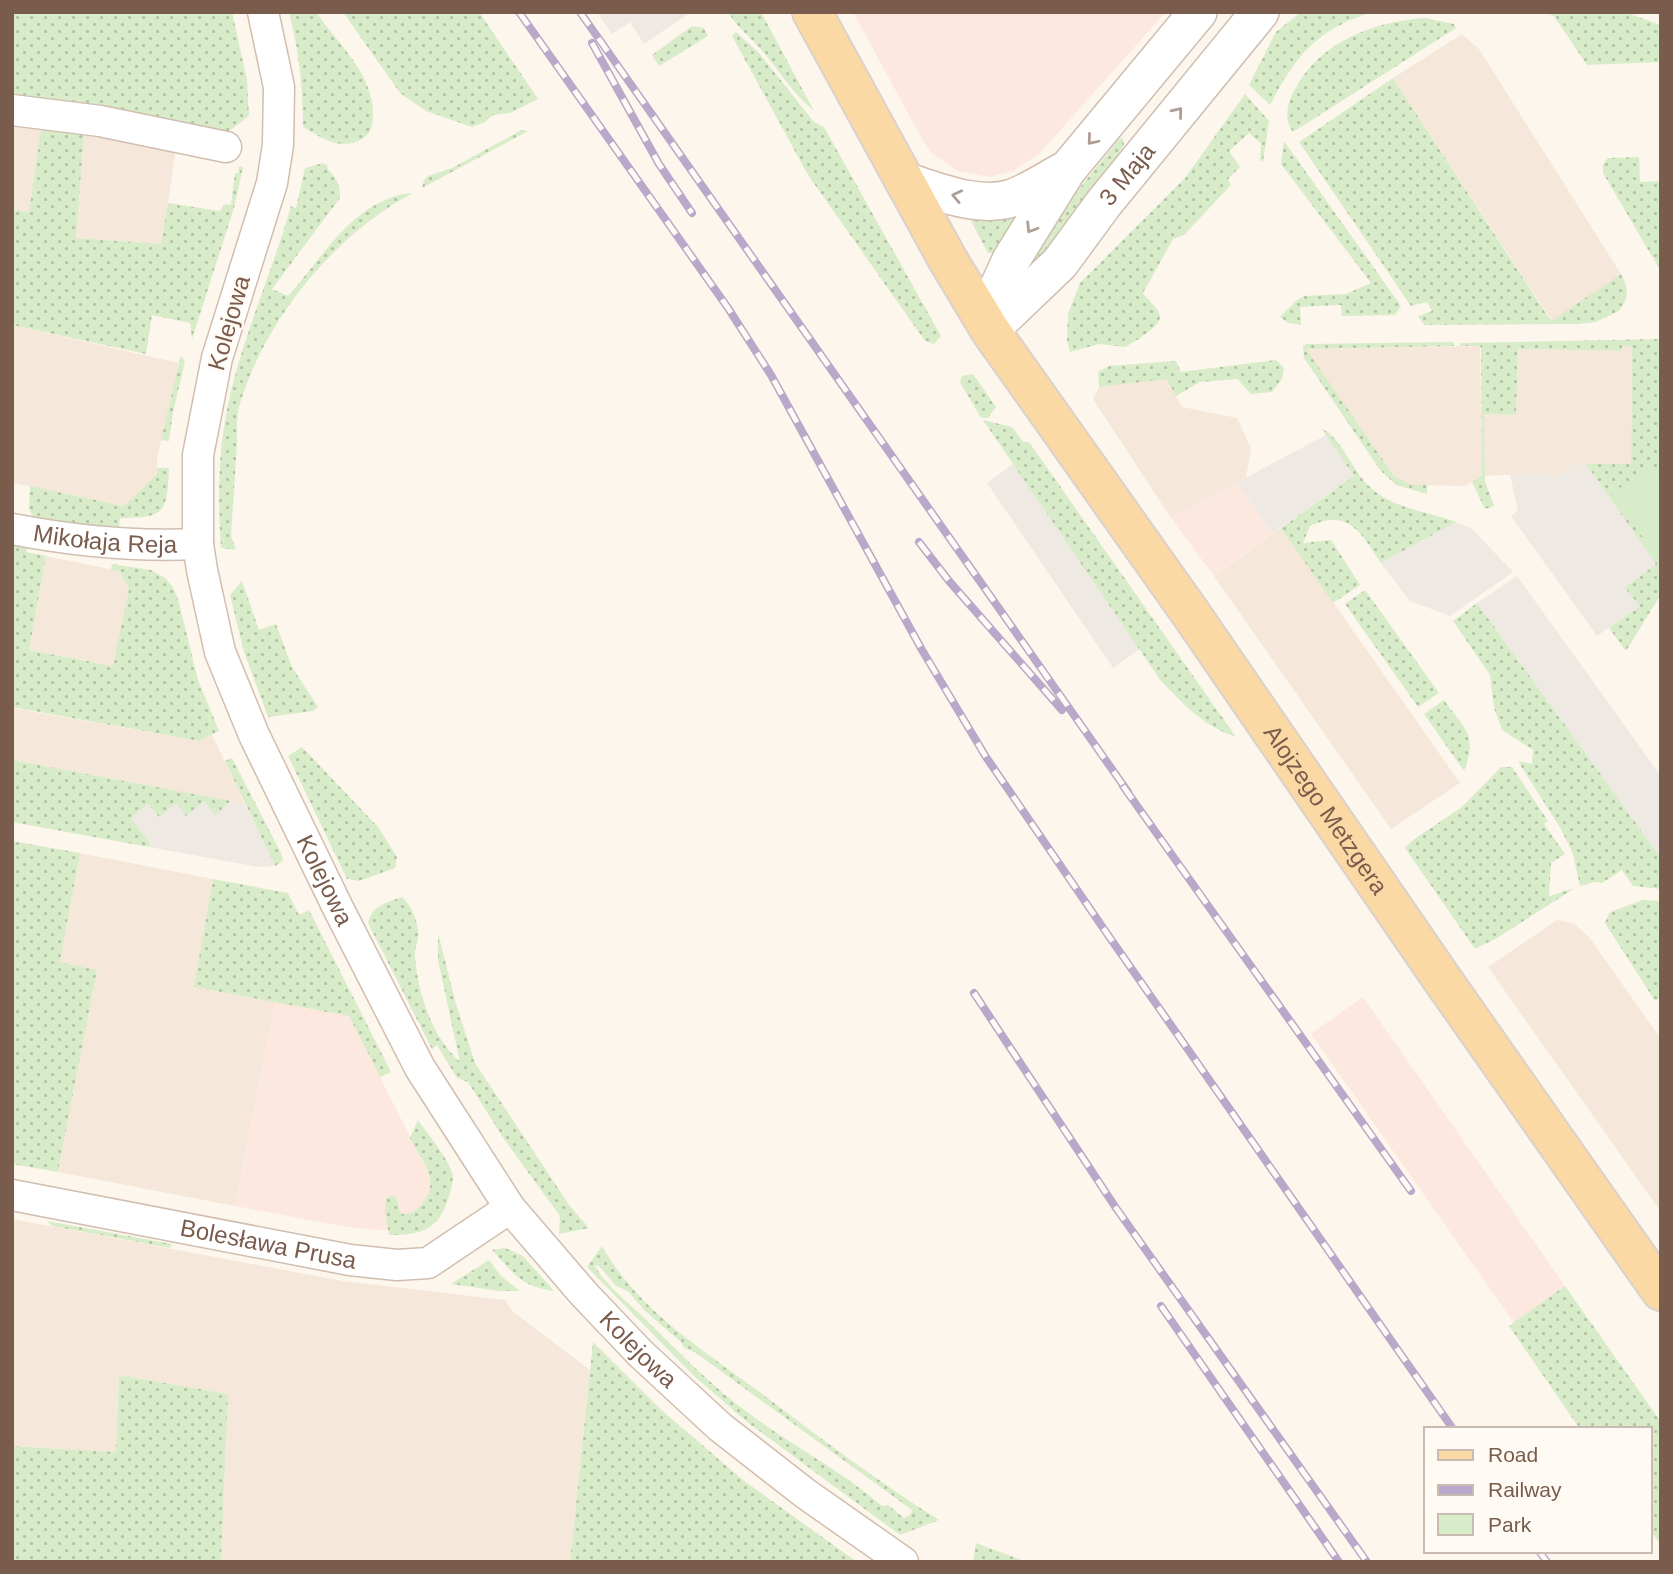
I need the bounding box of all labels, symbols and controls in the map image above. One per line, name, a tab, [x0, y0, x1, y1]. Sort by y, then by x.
one-way arrow	[1170, 108, 1182, 121]
one-way arrow	[1087, 132, 1100, 144]
street label: 3 Maja	[1094, 137, 1160, 211]
one-way arrow	[951, 189, 963, 204]
one-way arrow	[1026, 220, 1039, 233]
street label: Kolejowa	[202, 272, 255, 373]
street label: Mikołaja Reja	[32, 519, 178, 558]
street label: Alojzego Metzgera	[1259, 720, 1394, 900]
street label: Kolejowa	[292, 830, 359, 931]
street label: Bolesława Prusa	[178, 1214, 359, 1274]
street label: Kolejowa	[594, 1305, 683, 1394]
legend	[1424, 1427, 1652, 1553]
text: Road	[1488, 1443, 1538, 1466]
text: Railway	[1488, 1478, 1562, 1501]
text: Park	[1488, 1513, 1532, 1536]

